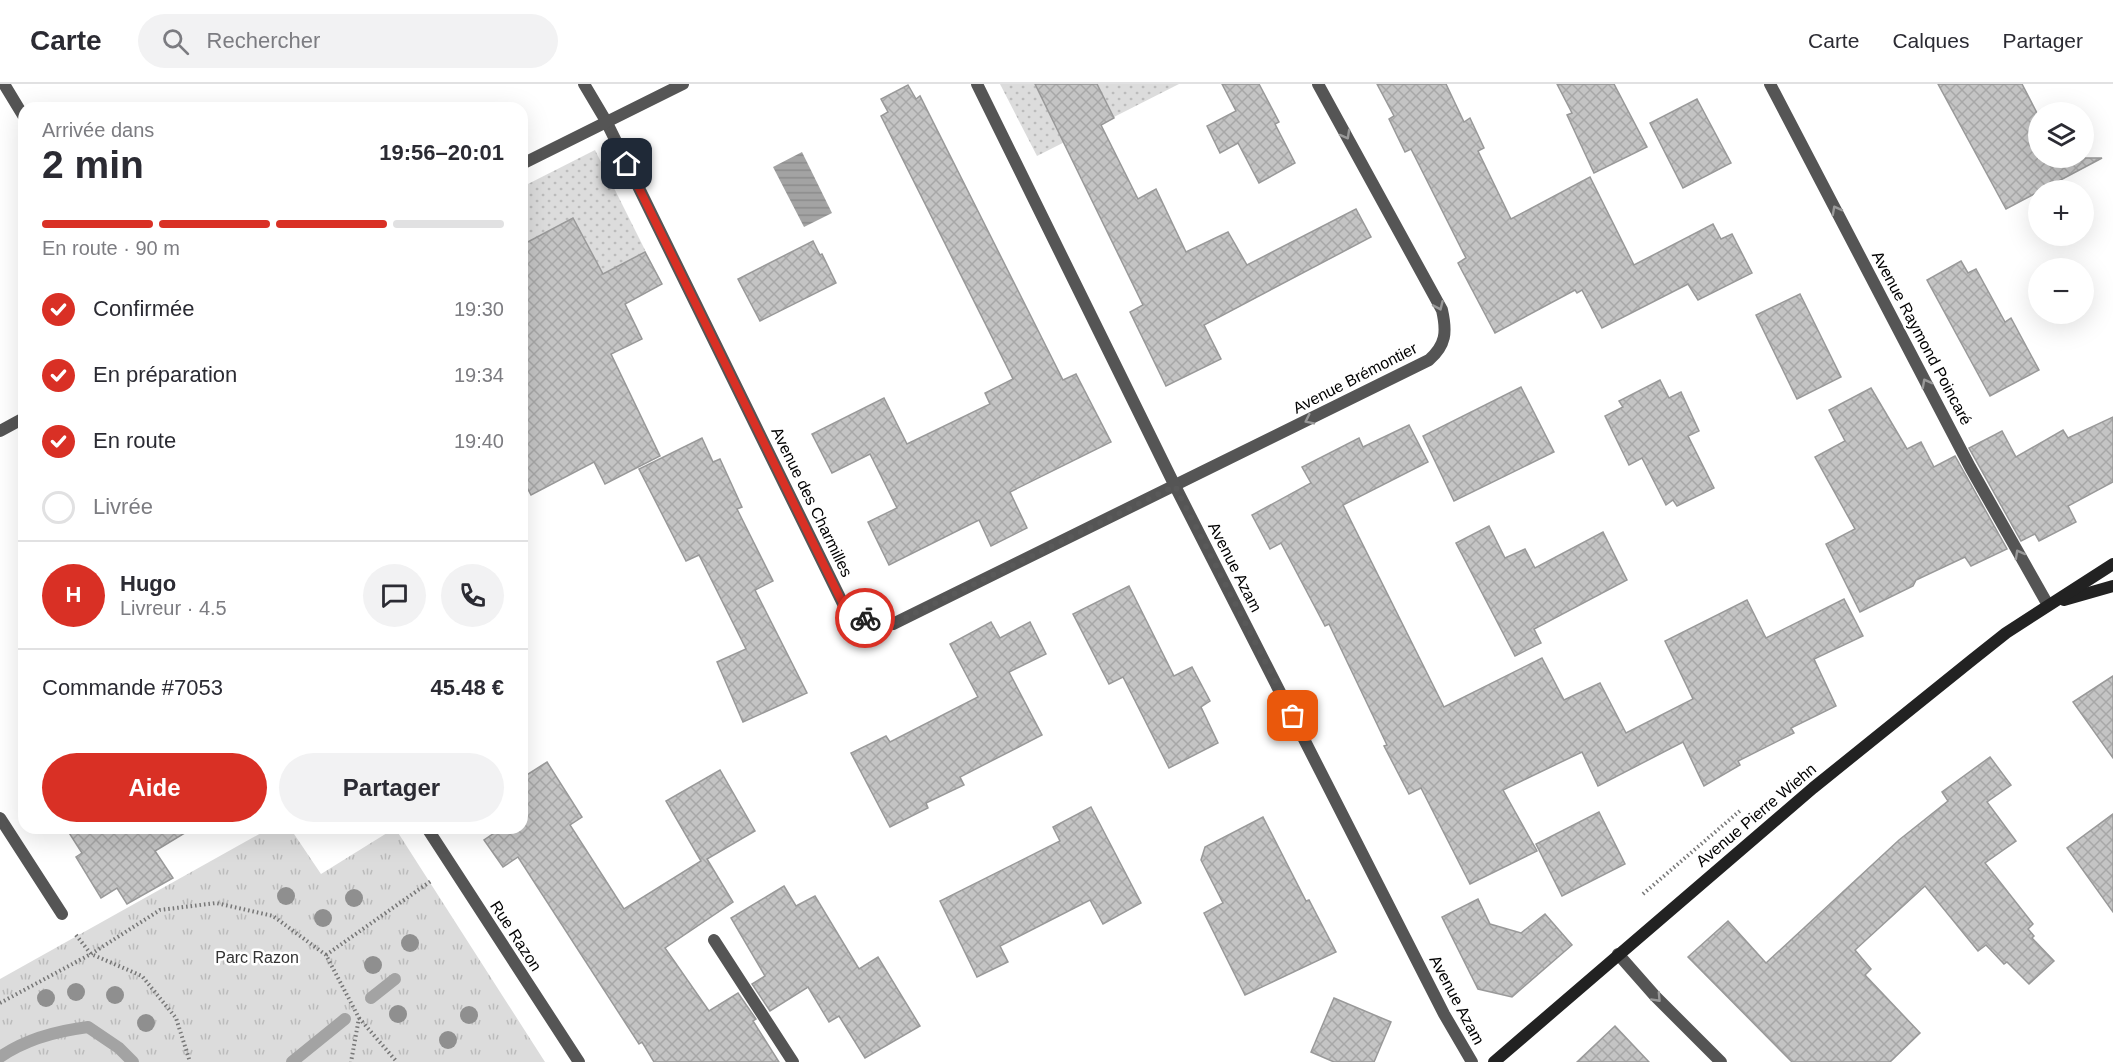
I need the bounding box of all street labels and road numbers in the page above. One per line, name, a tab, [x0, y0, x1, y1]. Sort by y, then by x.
street label: Avenue Raymond Poincaré	[1869, 248, 1975, 428]
street label: Avenue Brémontier	[1290, 339, 1420, 417]
street label: Avenue des Charmilles	[768, 424, 856, 580]
street label: Avenue Azam	[1205, 519, 1265, 615]
street label: Avenue Pierre Wiehn	[1693, 760, 1819, 870]
street label: Rue Razon	[487, 898, 545, 974]
street label: Avenue Azam	[1426, 953, 1488, 1047]

